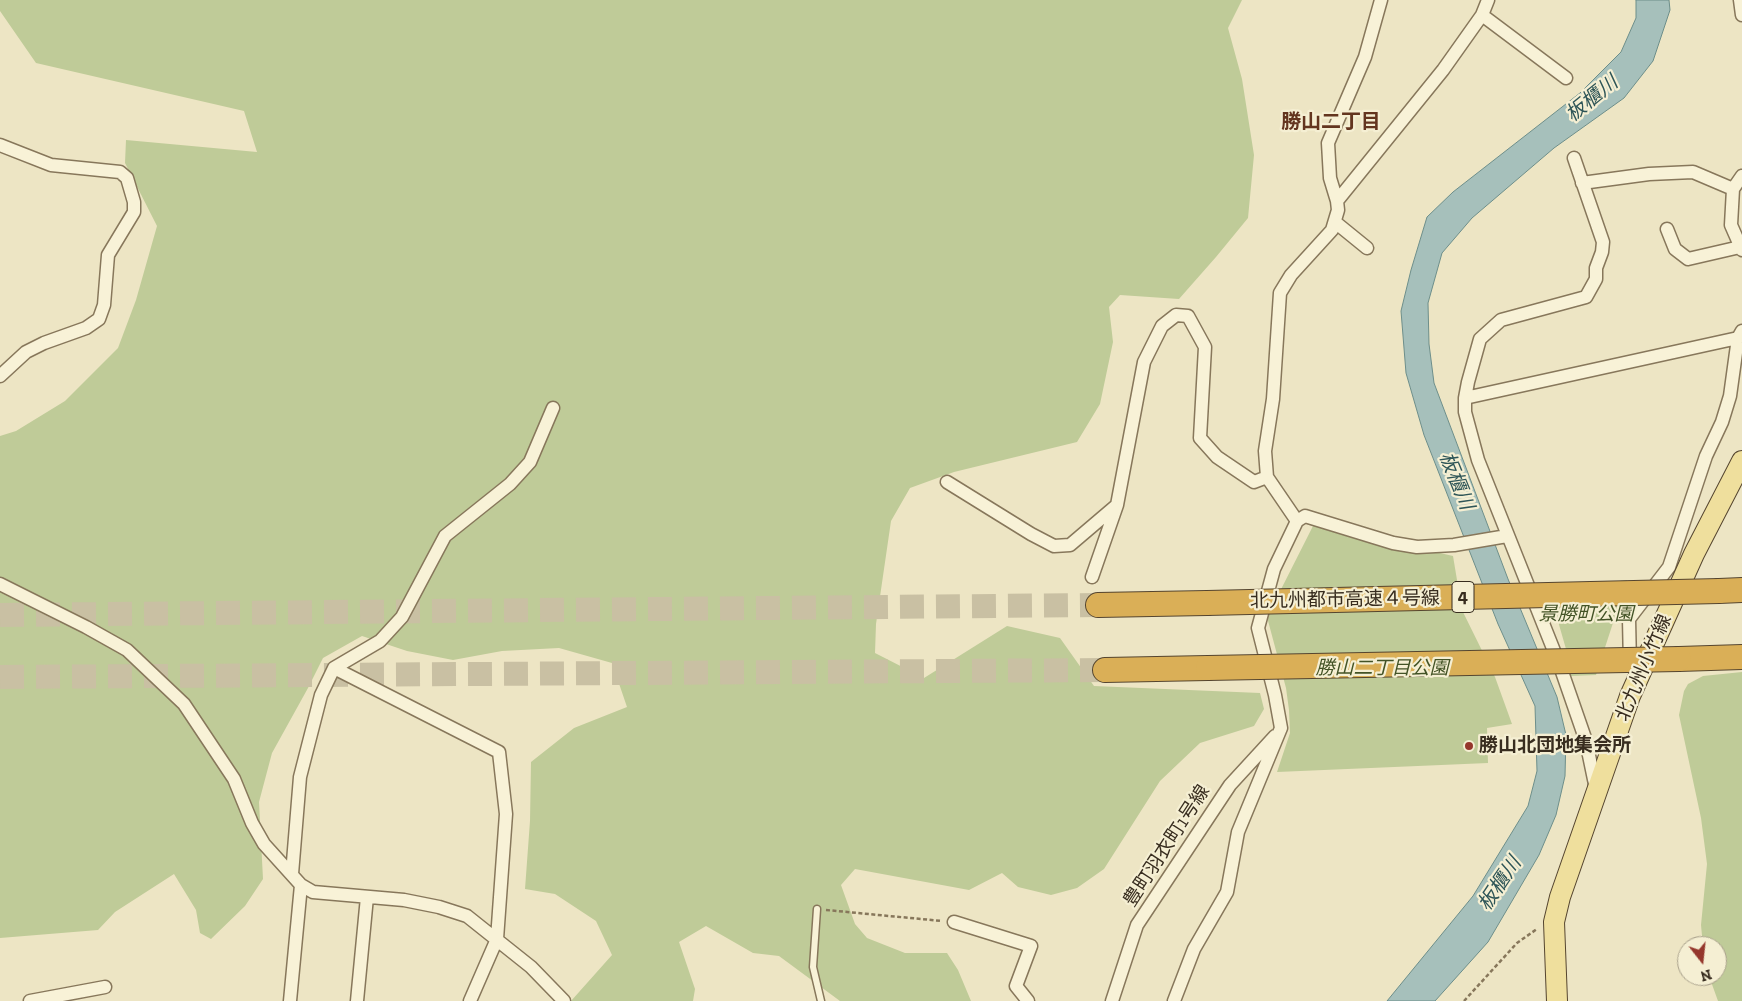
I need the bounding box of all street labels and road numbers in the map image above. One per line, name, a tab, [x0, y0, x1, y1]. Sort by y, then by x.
road number: 4	[1452, 582, 1474, 612]
street label: 北九州都市高速４号線	[1250, 587, 1440, 613]
street label: 北九州小竹線	[1611, 611, 1677, 725]
street label: 豊町羽衣町1号線	[1119, 781, 1215, 911]

